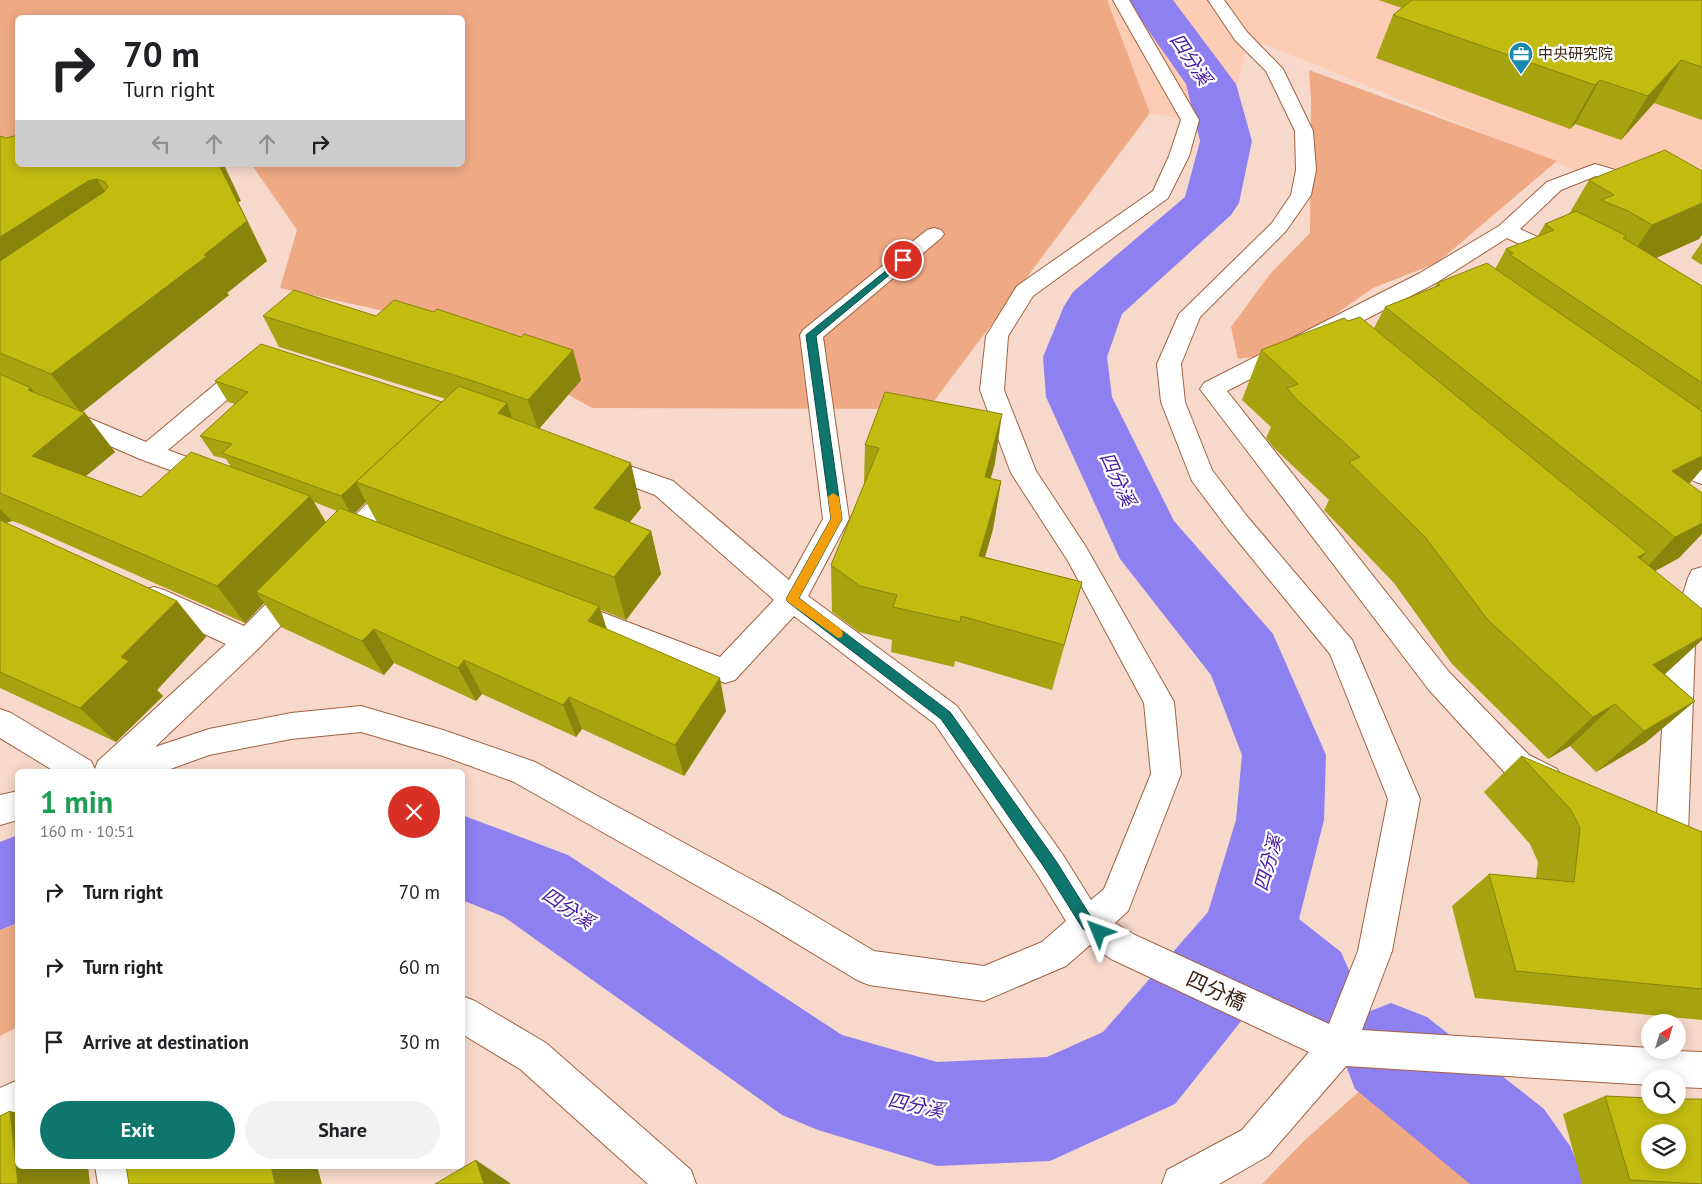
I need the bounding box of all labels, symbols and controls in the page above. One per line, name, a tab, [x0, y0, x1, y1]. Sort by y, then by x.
water label: 四分溪	[1165, 29, 1219, 92]
text: 70 m	[123, 31, 200, 77]
icon: right	[40, 35, 105, 100]
office icon: 中央研究院	[1508, 41, 1534, 75]
place label: 中央研究院	[1538, 44, 1613, 63]
text: Turn right	[123, 75, 215, 103]
icon: left	[147, 130, 175, 158]
icon: ahead	[200, 130, 228, 158]
icon: ahead	[253, 130, 281, 158]
icon: right	[306, 130, 334, 158]
pin	[882, 239, 924, 281]
icon: arrive	[889, 246, 917, 274]
water label: 四分溪	[1095, 448, 1142, 513]
text: 1 min	[40, 782, 113, 821]
button: close	[388, 786, 440, 838]
text: 160 m · 10:51	[40, 821, 135, 841]
water label: 四分溪	[1249, 829, 1288, 894]
icon: right	[40, 878, 68, 906]
text: Turn right	[83, 880, 163, 904]
text: 70 m	[399, 880, 440, 904]
water label: 四分溪	[538, 882, 601, 936]
position arrow	[1072, 905, 1124, 957]
icon: right	[40, 953, 68, 981]
text: Turn right	[83, 955, 163, 979]
text: 60 m	[399, 955, 440, 979]
street label: 四分橋	[1182, 965, 1250, 1016]
north arrow	[1641, 1014, 1686, 1059]
map controls	[1641, 1014, 1686, 1169]
icon: arrive	[40, 1028, 68, 1056]
text: Arrive at destination	[83, 1030, 249, 1054]
text: 30 m	[399, 1030, 440, 1054]
button: search	[1641, 1069, 1686, 1114]
water label: 四分溪	[886, 1087, 949, 1123]
button: Exit	[40, 1101, 235, 1159]
button: Share	[245, 1101, 440, 1159]
button: layers	[1641, 1124, 1686, 1169]

